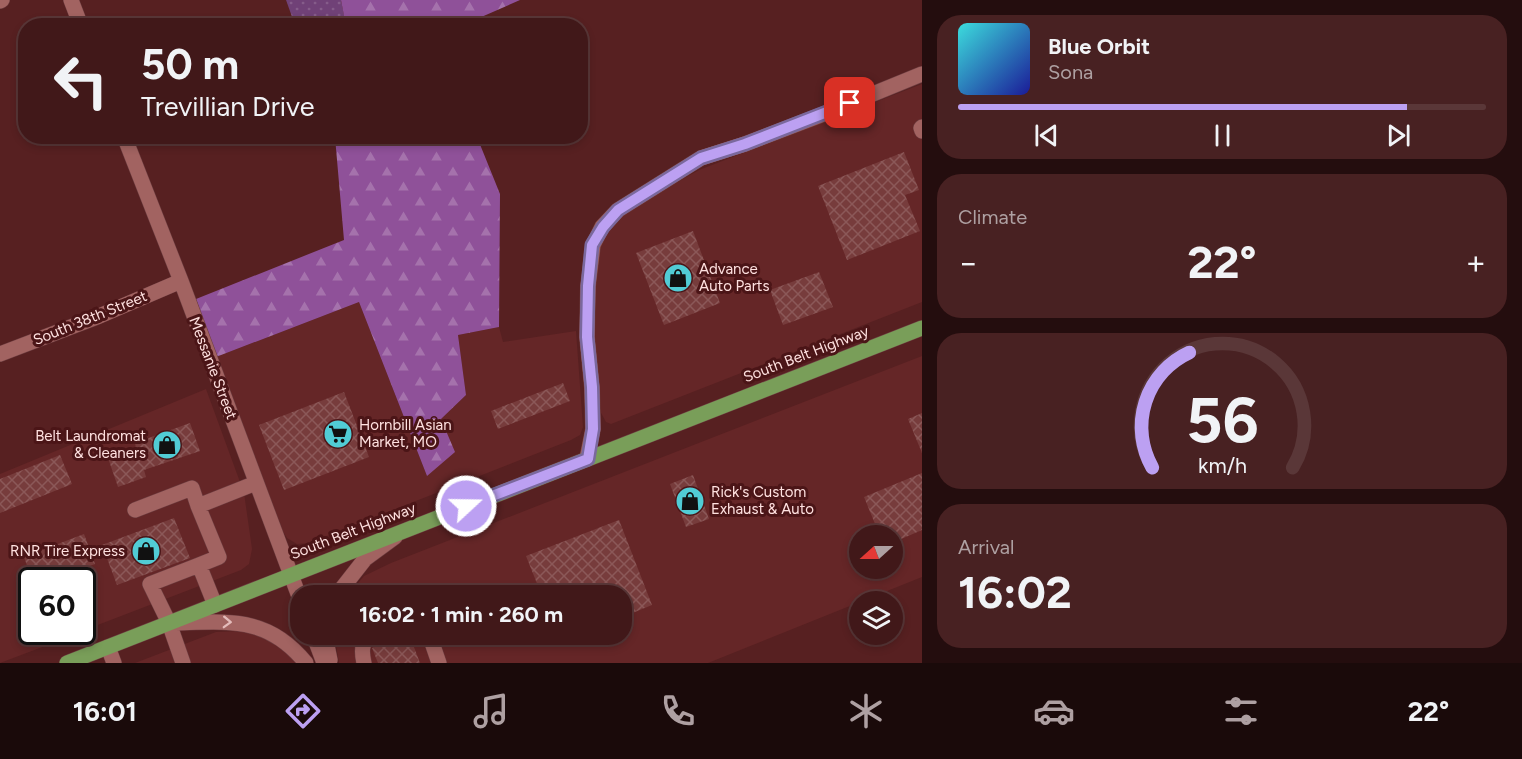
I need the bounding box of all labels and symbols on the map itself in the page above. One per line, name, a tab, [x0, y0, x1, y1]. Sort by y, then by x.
pin	[824, 77, 875, 128]
place label: Advance Auto Parts	[699, 260, 769, 295]
shop icon: Advance Auto Parts	[662, 262, 694, 294]
street label: South 38th Street	[30, 287, 150, 349]
street label: Messanie Street	[185, 314, 241, 422]
street label: South Belt Highway	[741, 322, 871, 386]
place label: Hornbill Asian Market, MO	[359, 416, 452, 451]
supermarket icon: Hornbill Asian Market, MO	[322, 418, 354, 450]
place label: Belt Laundromat & Cleaners	[35, 427, 146, 462]
shop icon: Belt Laundromat & Cleaners	[151, 429, 183, 461]
position arrow	[434, 474, 498, 538]
place label: Rick's Custom Exhaust & Auto	[711, 483, 814, 518]
shop icon: Rick's Custom Exhaust & Auto	[674, 485, 706, 517]
street label: South Belt Highway	[288, 499, 418, 563]
north arrow	[849, 525, 903, 579]
shop icon: RNR Tire Express	[130, 535, 162, 567]
place label: RNR Tire Express	[10, 542, 125, 560]
speed limit sign: 60	[18, 567, 96, 645]
one-way arrow	[223, 616, 232, 629]

